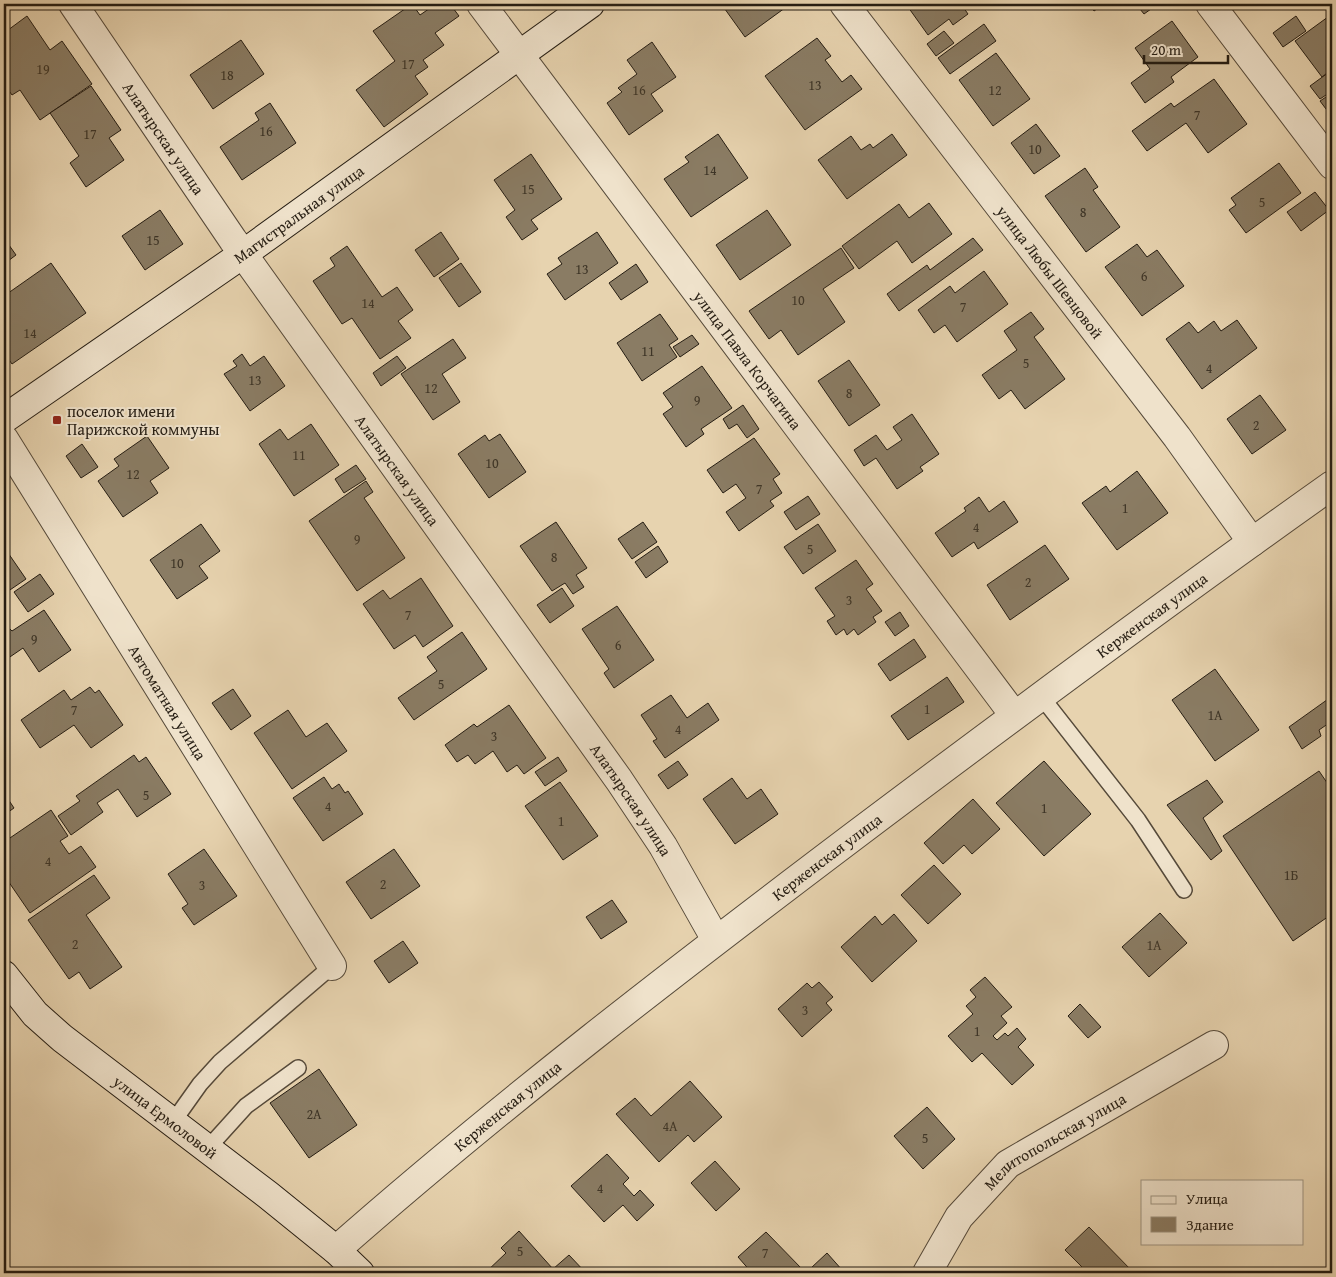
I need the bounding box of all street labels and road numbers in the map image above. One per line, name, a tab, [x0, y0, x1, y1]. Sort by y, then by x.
street label: Алатырская улица	[117, 77, 211, 200]
street label: Магистральная улица	[229, 158, 369, 269]
street label: улица Любы Шевцовой	[990, 199, 1110, 344]
street label: улица Павла Корчагина	[687, 285, 808, 435]
street label: Алатырская улица	[349, 410, 446, 531]
street label: Керженская улица	[1091, 566, 1212, 664]
street label: Автоматная улица	[123, 640, 213, 765]
street label: Алатырская улица	[584, 738, 678, 861]
street label: Керженская улица	[767, 807, 887, 906]
street label: Керженская улица	[448, 1054, 567, 1157]
street label: улица Ермоловой	[107, 1069, 223, 1165]
street label: Мелитопольская улица	[978, 1086, 1131, 1195]

